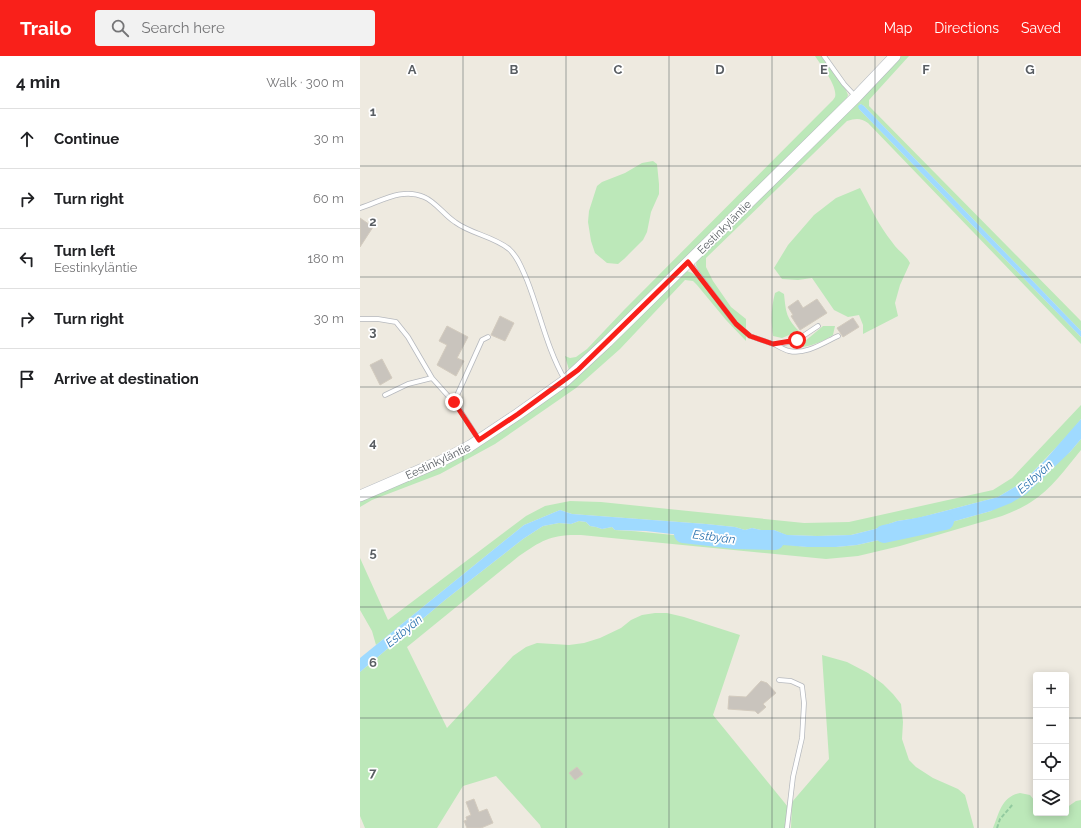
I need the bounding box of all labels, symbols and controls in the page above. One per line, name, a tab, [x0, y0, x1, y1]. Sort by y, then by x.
search box	[95, 10, 375, 46]
text: Trailo	[20, 17, 71, 39]
icon: search	[109, 17, 131, 39]
text: Search here	[141, 19, 225, 37]
text: Map	[884, 20, 912, 36]
text: Directions	[934, 20, 999, 36]
text: Saved	[1021, 20, 1061, 36]
text: A	[408, 62, 417, 77]
text: B	[510, 62, 519, 77]
text: C	[614, 62, 623, 77]
text: D	[715, 62, 725, 77]
text: E	[820, 62, 828, 77]
text: F	[922, 62, 930, 77]
text: G	[1025, 62, 1035, 77]
text: 4 min	[16, 72, 60, 92]
text: Walk · 300 m	[266, 75, 344, 90]
text: 1	[370, 104, 377, 119]
icon: ahead	[16, 128, 38, 150]
text: Continue	[54, 130, 119, 148]
text: 30 m	[314, 131, 344, 146]
icon: right	[16, 188, 38, 210]
text: Turn right	[54, 190, 124, 208]
text: 60 m	[313, 191, 344, 206]
street label: Eestinkyläntie	[695, 197, 754, 257]
text: 2	[369, 214, 377, 229]
text: Turn left	[54, 242, 115, 260]
icon: left	[16, 248, 38, 270]
text: 180 m	[308, 251, 344, 266]
text: Eestinkyläntie	[54, 260, 137, 275]
icon: right	[16, 308, 38, 330]
text: Turn right	[54, 310, 124, 328]
text: 30 m	[314, 311, 344, 326]
text: 3	[369, 324, 377, 339]
route start	[788, 331, 806, 349]
icon: arrive	[16, 368, 38, 390]
text: Arrive at destination	[54, 370, 199, 388]
route end	[445, 393, 463, 411]
text: 4	[369, 435, 377, 450]
street label: Eestinkyläntie	[404, 440, 473, 482]
water label: Estbyån	[1014, 457, 1056, 497]
water label: Estbyån	[692, 527, 736, 547]
text: 5	[369, 545, 377, 560]
water label: Estbyån	[383, 612, 425, 650]
text: 6	[369, 655, 377, 670]
map controls	[1033, 672, 1069, 816]
button: +	[1033, 672, 1069, 708]
button: −	[1033, 708, 1069, 744]
button: locate	[1033, 744, 1069, 780]
text: 7	[369, 765, 377, 780]
button: layers	[1033, 780, 1069, 816]

